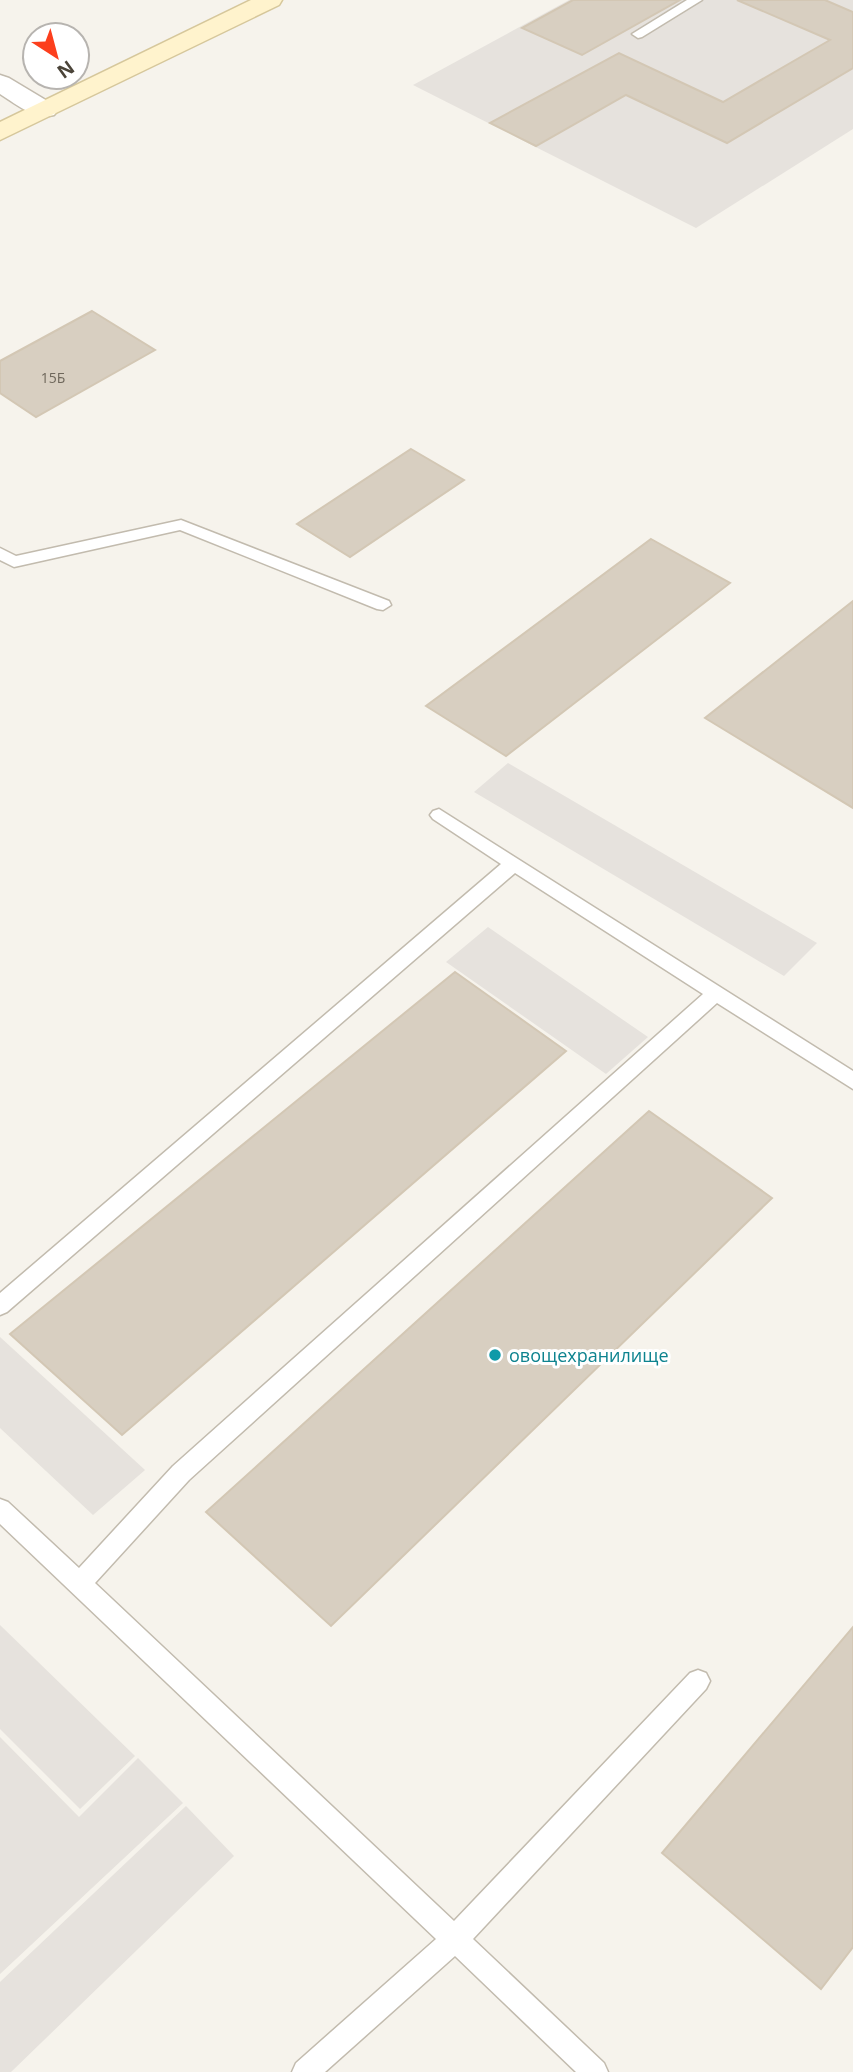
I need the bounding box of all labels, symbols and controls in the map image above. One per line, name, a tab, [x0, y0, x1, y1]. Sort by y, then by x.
north arrow	[21, 21, 91, 91]
text: N	[52, 55, 80, 85]
house number: 15Б	[41, 368, 65, 387]
place label: овощехранилище	[509, 1343, 669, 1367]
marker: овощехранилище	[487, 1347, 503, 1363]

